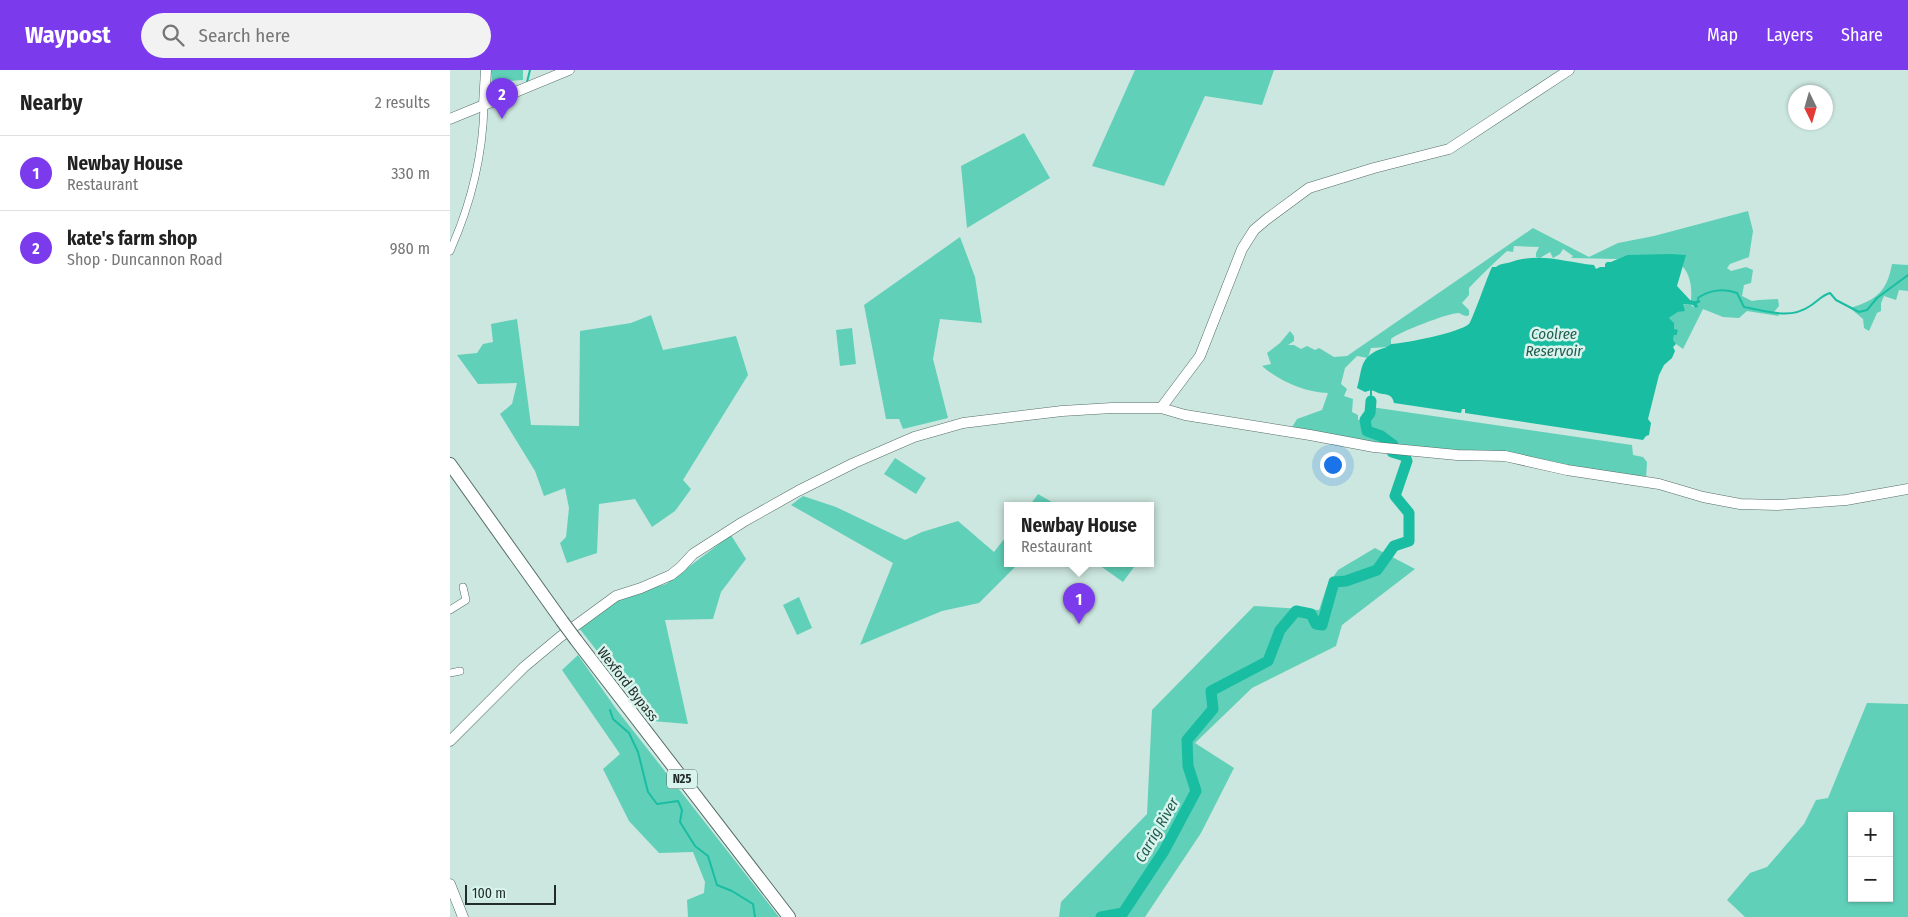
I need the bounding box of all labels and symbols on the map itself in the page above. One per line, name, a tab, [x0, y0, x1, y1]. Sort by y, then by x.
pin: 2	[486, 78, 518, 119]
north arrow	[1788, 85, 1833, 130]
water label: Coolree Reservoir	[1525, 325, 1583, 360]
your location	[1320, 452, 1346, 478]
pin: 1	[1063, 583, 1095, 624]
street label: Wexford Bypass	[593, 644, 662, 725]
road number: N25	[667, 770, 697, 789]
water label: Carrig River	[1131, 794, 1183, 865]
scale bar	[465, 882, 556, 905]

